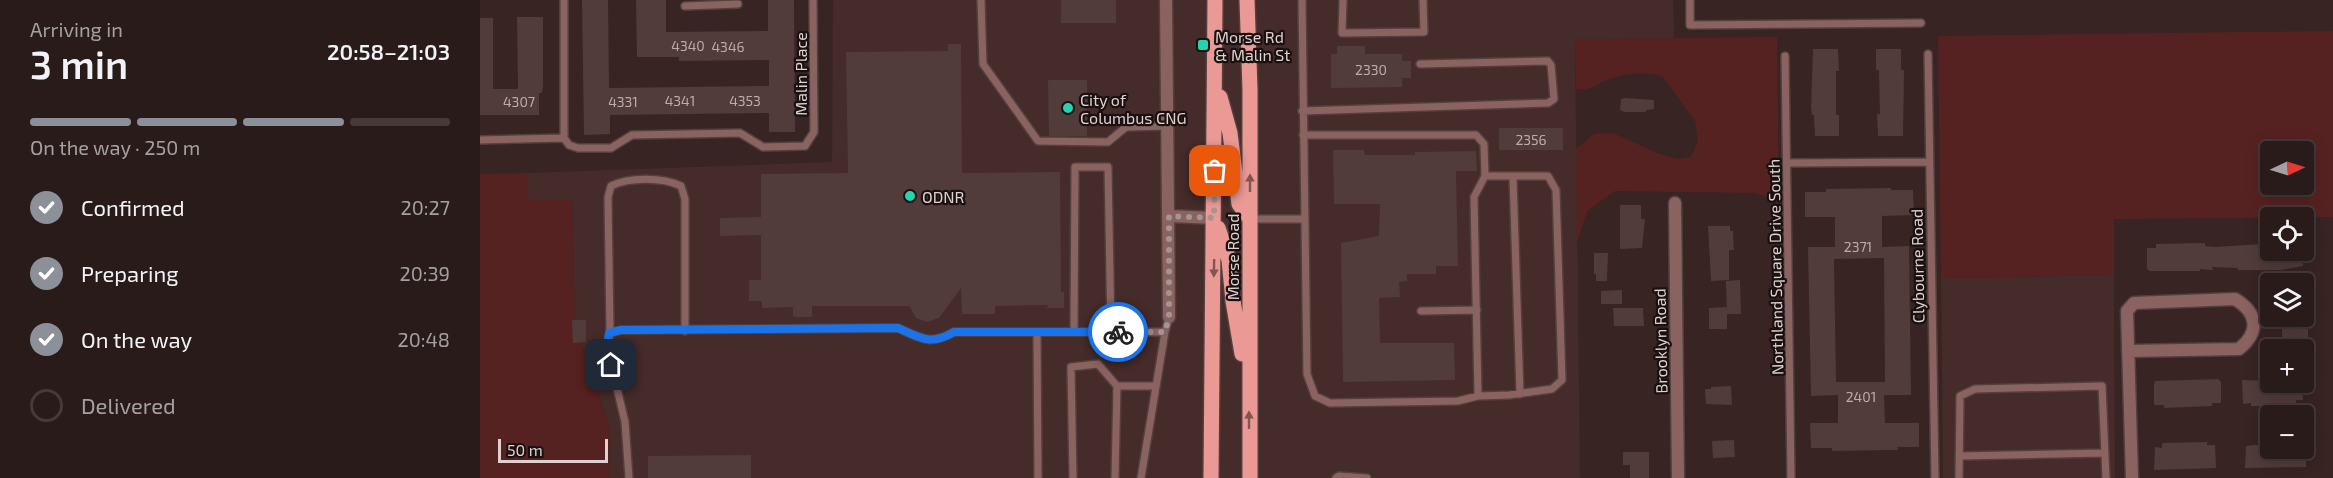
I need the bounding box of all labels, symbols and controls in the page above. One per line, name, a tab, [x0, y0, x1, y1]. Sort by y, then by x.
text: Arriving in	[30, 17, 123, 41]
place label: Morse Rd & Malin St	[1215, 27, 1290, 64]
street label: Malin Place	[791, 32, 810, 116]
house number: 4340	[671, 37, 705, 54]
text: 20:58–21:03	[327, 38, 450, 64]
house number: 4346	[711, 38, 745, 55]
marker: Morse Rd & Malin St	[1196, 38, 1210, 52]
text: 3 min	[30, 40, 128, 87]
house number: 2330	[1355, 61, 1387, 78]
place label: City of Columbus CNG	[1080, 90, 1186, 127]
house number: 4341	[665, 92, 695, 109]
house number: 4353	[729, 92, 761, 109]
house number: 4307	[503, 93, 535, 110]
house number: 4331	[608, 93, 638, 110]
marker: City of Columbus CNG	[1061, 101, 1075, 115]
house number: 2356	[1515, 131, 1547, 148]
text: On the way · 250 m	[30, 135, 200, 159]
north arrow	[2260, 141, 2314, 195]
map controls	[2260, 141, 2314, 459]
pin	[1189, 145, 1240, 196]
icon: bag	[1198, 154, 1231, 187]
street label: Northland Square Drive South	[1764, 159, 1786, 375]
one-way arrow	[1245, 173, 1255, 192]
place label: ODNR	[922, 187, 965, 206]
marker: ODNR	[903, 189, 917, 203]
icon: check	[30, 191, 63, 224]
text: Confirmed	[81, 194, 185, 220]
text: 20:27	[401, 195, 450, 219]
button: locate	[2260, 207, 2314, 261]
street label: Clybourne Road	[1907, 209, 1927, 323]
street label: Morse Road	[1223, 214, 1242, 300]
house number: 2371	[1844, 238, 1872, 255]
icon: check	[30, 257, 63, 290]
one-way arrow	[1209, 259, 1219, 278]
text: Preparing	[81, 260, 179, 286]
text: 20:39	[399, 261, 450, 285]
button: layers	[2260, 273, 2314, 327]
street label: Brooklyn Road	[1650, 288, 1670, 394]
courier	[1088, 302, 1148, 362]
icon: bike	[1102, 316, 1135, 349]
icon: check	[30, 323, 63, 356]
text: On the way	[81, 326, 192, 352]
text: 20:48	[398, 327, 450, 351]
pin	[585, 339, 636, 390]
button: +	[2260, 339, 2314, 393]
icon: home	[594, 348, 627, 381]
house number: 2401	[1846, 388, 1876, 405]
text: Delivered	[81, 392, 176, 418]
button: −	[2260, 405, 2314, 459]
one-way arrow	[1244, 410, 1254, 429]
scale bar	[498, 436, 608, 464]
text: 50 m	[507, 440, 543, 459]

